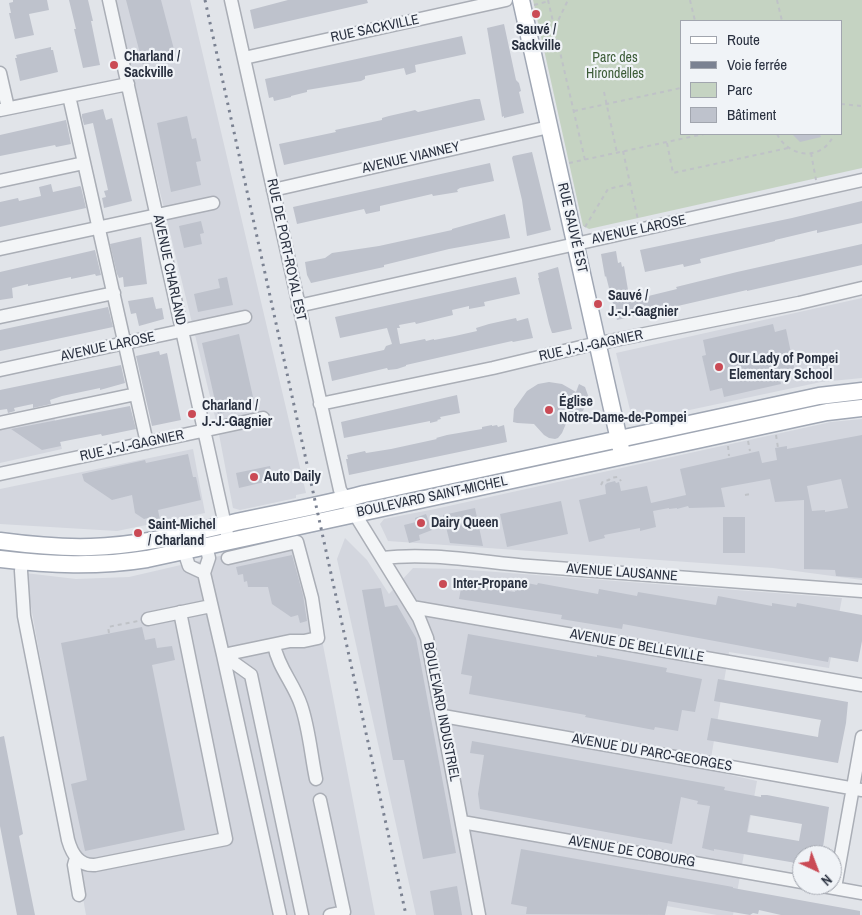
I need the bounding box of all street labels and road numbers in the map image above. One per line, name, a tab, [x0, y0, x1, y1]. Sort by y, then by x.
street label: RUE SACKVILLE	[329, 11, 421, 47]
street label: AVENUE VIANNEY	[360, 139, 462, 177]
street label: RUE DE PORT-ROYAL EST	[263, 177, 309, 323]
street label: RUE SAUVÉ EST	[553, 181, 591, 275]
street label: AVENUE LAROSE	[590, 212, 688, 248]
street label: AVENUE CHARLAND	[149, 213, 189, 327]
street label: RUE J.-J.-GAGNIER	[537, 327, 645, 365]
street label: AVENUE LAROSE	[59, 329, 157, 365]
street label: RUE J.-J.-GAGNIER	[78, 427, 186, 465]
street label: BOULEVARD SAINT-MICHEL	[355, 473, 509, 521]
street label: AVENUE LAUSANNE	[566, 561, 678, 585]
street label: AVENUE DE BELLEVILLE	[569, 626, 705, 666]
street label: BOULEVARD INDUSTRIEL	[419, 641, 463, 783]
street label: AVENUE DU PARC-GEORGES	[571, 731, 733, 775]
street label: AVENUE DE COBOURG	[568, 833, 696, 871]

